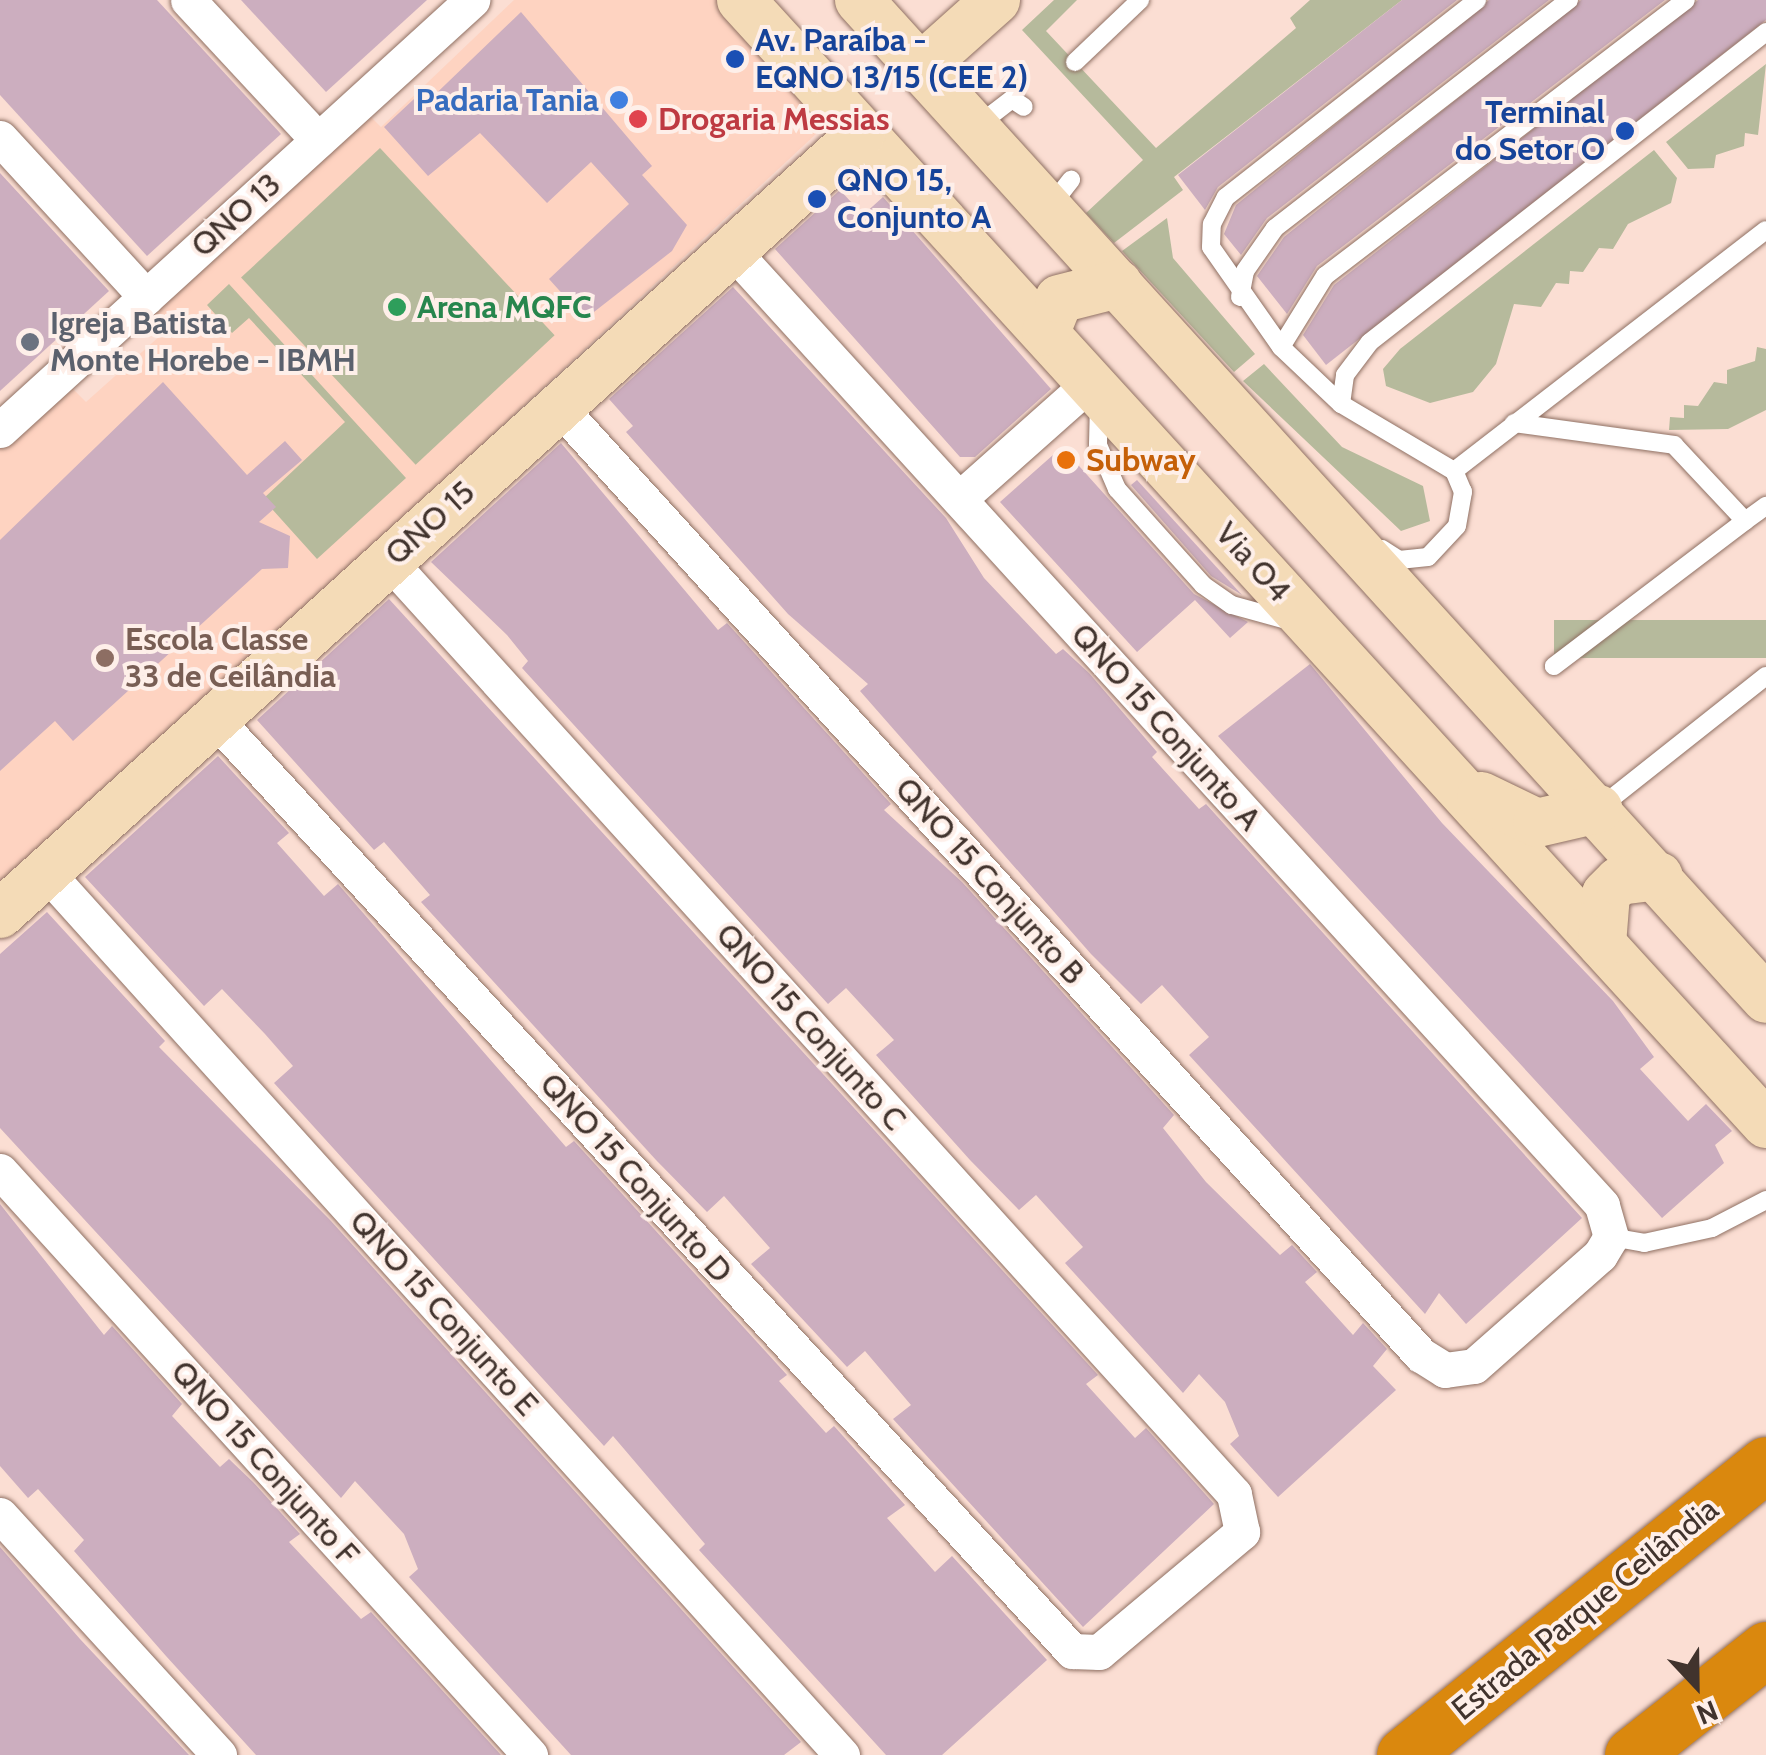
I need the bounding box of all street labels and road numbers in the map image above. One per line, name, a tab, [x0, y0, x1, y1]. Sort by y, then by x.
street label: QNO 13	[183, 165, 289, 265]
street label: QNO 15	[377, 473, 483, 573]
street label: Via O4	[1207, 514, 1299, 610]
street label: QNO 15 Conjunto A	[1063, 616, 1269, 838]
street label: QNO 15 Conjunto B	[887, 770, 1093, 992]
street label: QNO 15 Conjunto C	[708, 916, 914, 1138]
street label: QNO 15 Conjunto D	[532, 1065, 740, 1291]
street label: QNO 15 Conjunto E	[342, 1202, 546, 1424]
street label: QNO 15 Conjunto F	[163, 1353, 367, 1573]
street label: Estrada Parque Ceilândia	[1444, 1490, 1726, 1728]

